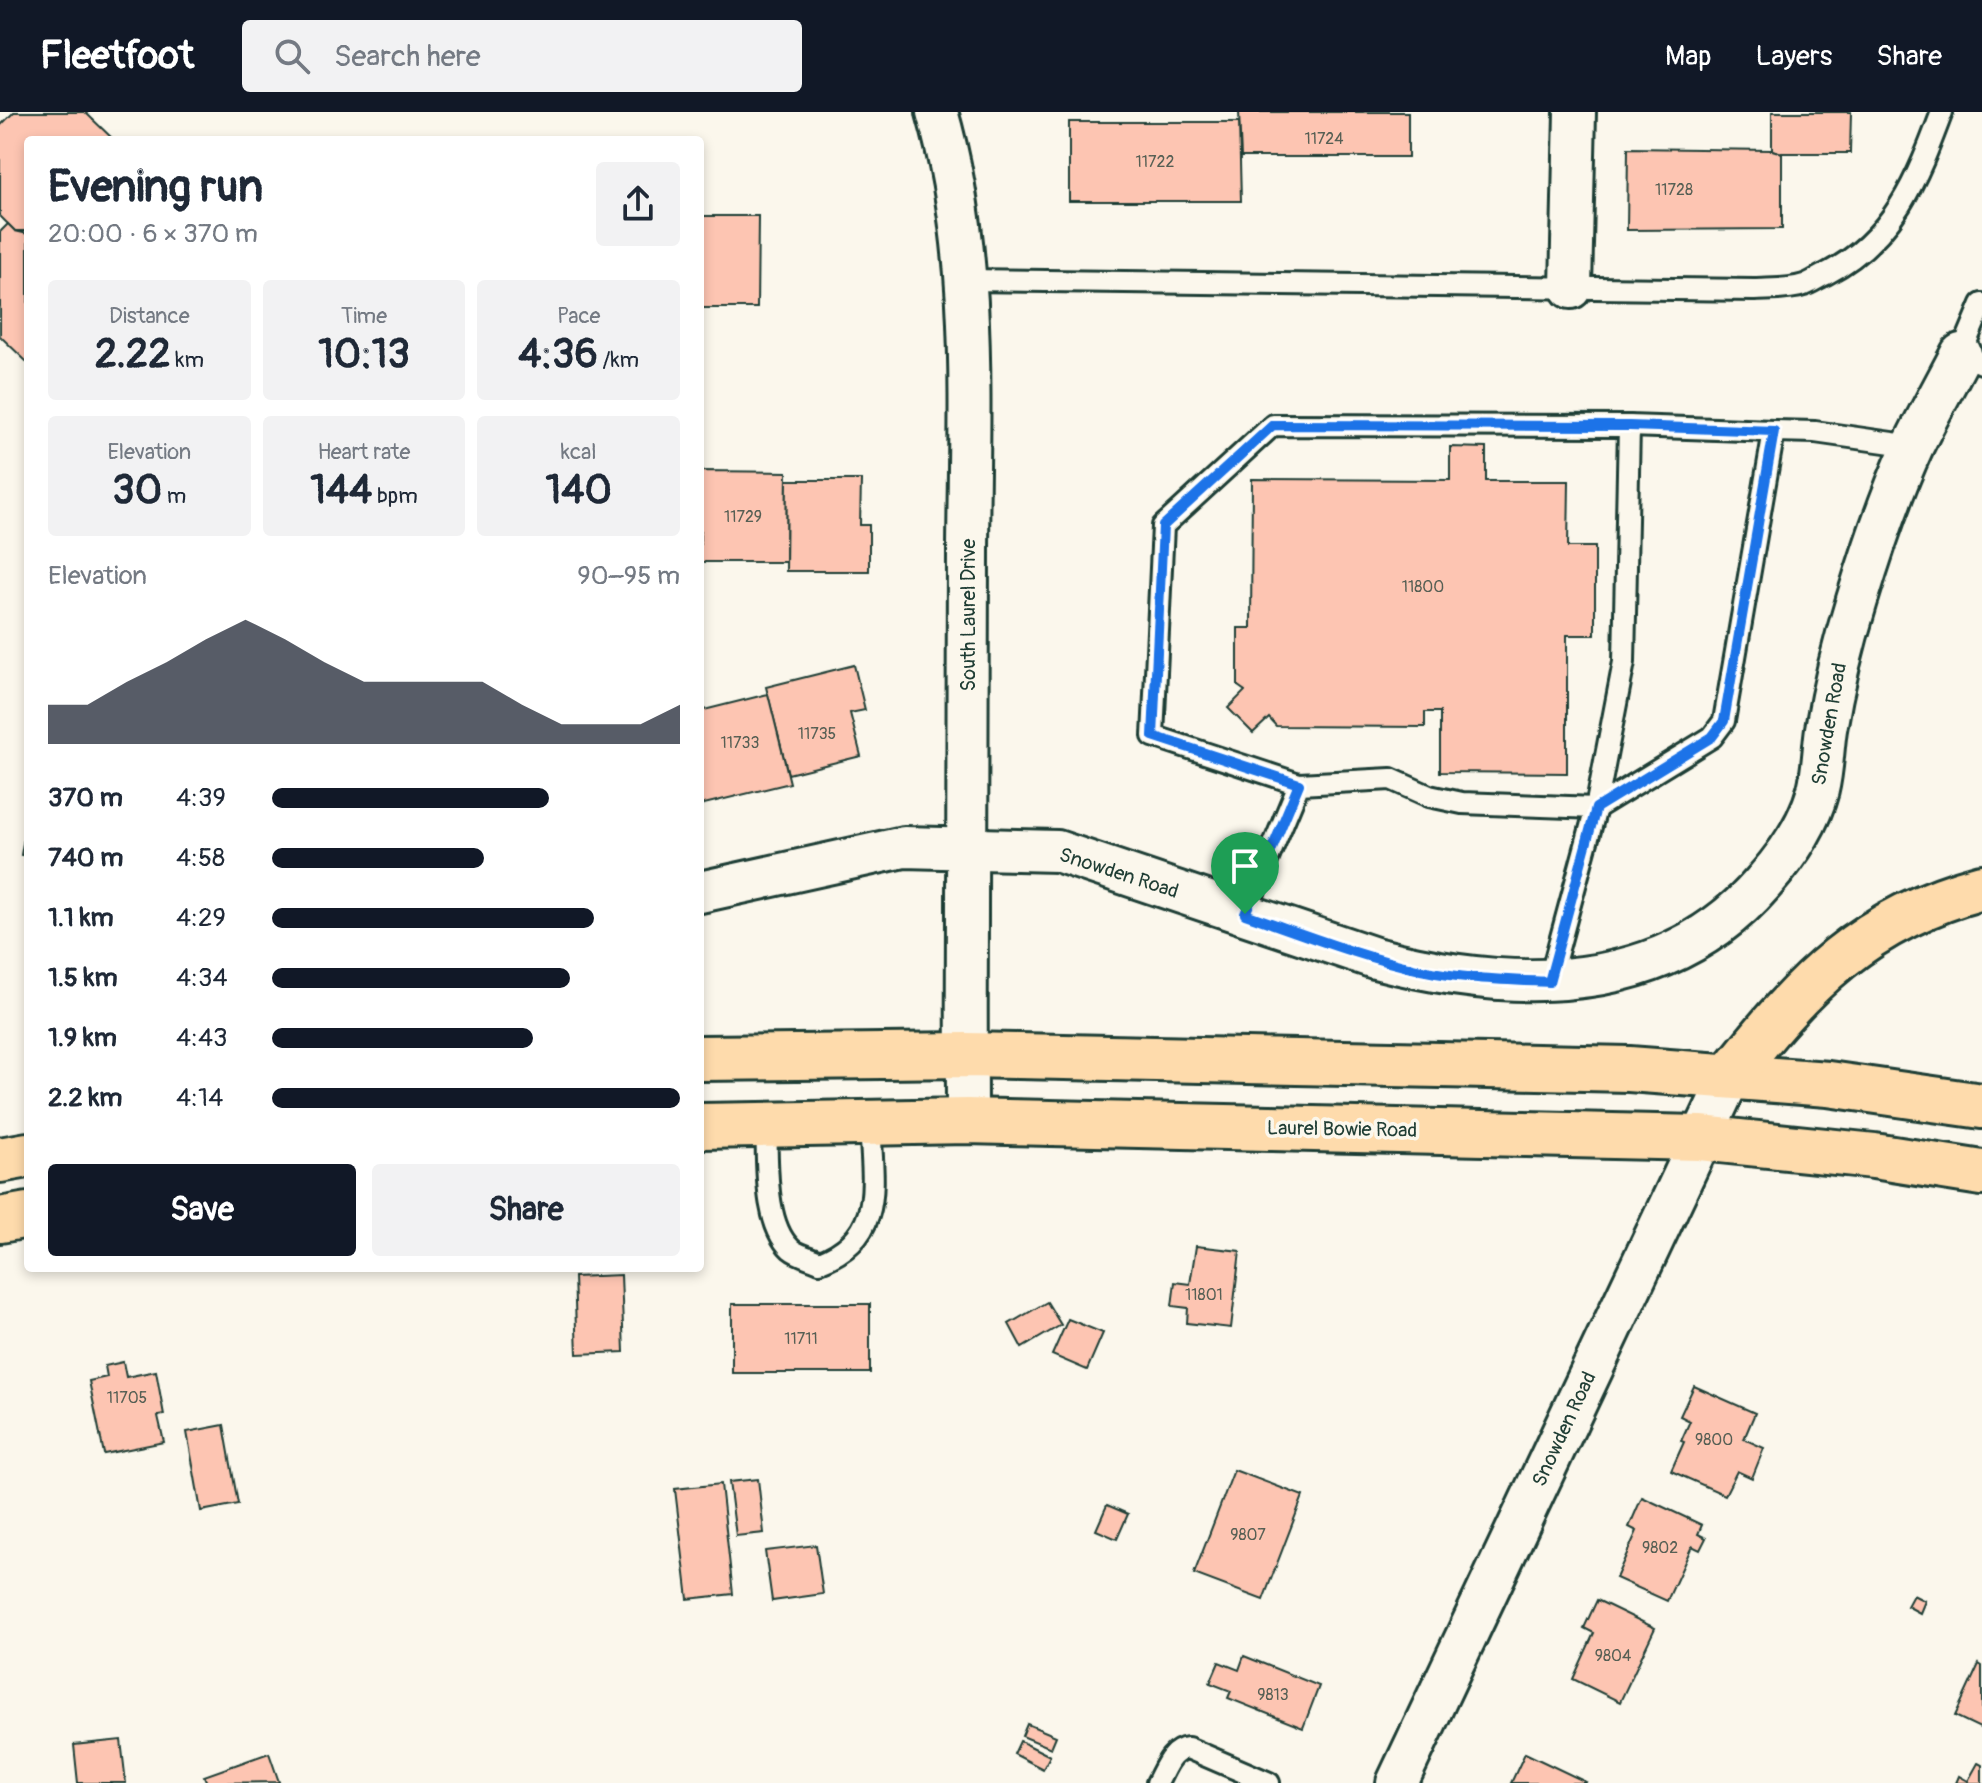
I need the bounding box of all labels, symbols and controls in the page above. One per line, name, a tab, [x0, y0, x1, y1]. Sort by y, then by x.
search box	[242, 20, 802, 92]
text: Fleetfoot	[40, 32, 194, 80]
icon: search	[270, 34, 314, 78]
text: Search here	[334, 38, 481, 75]
text: Map	[1665, 39, 1711, 74]
text: Layers	[1755, 39, 1832, 74]
text: Share	[1876, 39, 1942, 74]
house number: 11724	[1304, 129, 1344, 149]
house number: 11722	[1136, 152, 1174, 172]
text: Evening run	[48, 160, 263, 215]
button: share	[596, 162, 680, 246]
house number: 11728	[1655, 180, 1693, 200]
text: 20:00 · 6 × 370 m	[48, 218, 258, 250]
text: Distance	[109, 302, 190, 330]
text: Time	[341, 302, 387, 330]
text: Pace	[557, 302, 600, 330]
text: 2.22	[95, 330, 171, 379]
text: 10:13	[318, 330, 410, 379]
text: 4:36	[518, 330, 598, 379]
text: km	[171, 346, 204, 374]
text: /km	[598, 346, 639, 374]
text: Elevation	[107, 438, 191, 466]
text: Heart rate	[318, 438, 410, 466]
text: kcal	[561, 438, 597, 466]
text: 30	[112, 466, 162, 515]
text: 144	[310, 466, 372, 515]
text: 140	[546, 466, 612, 515]
text: m	[162, 482, 186, 510]
text: bpm	[372, 482, 418, 510]
house number: 11729	[724, 507, 762, 527]
street label: South Laurel Drive	[956, 538, 981, 691]
text: Elevation	[48, 560, 147, 592]
text: 90–95 m	[577, 560, 680, 592]
house number: 11800	[1402, 577, 1444, 597]
street label: Snowden Road	[1806, 661, 1852, 787]
house number: 11735	[798, 724, 836, 744]
house number: 11733	[721, 733, 759, 753]
text: 370 m	[48, 782, 123, 814]
text: 4:39	[176, 782, 226, 814]
pin	[1211, 832, 1279, 914]
text: 740 m	[48, 842, 123, 874]
text: 4:58	[176, 842, 225, 874]
street label: Snowden Road	[1056, 842, 1182, 904]
icon: arrive	[1223, 844, 1267, 888]
text: 1.1 km	[48, 902, 114, 934]
text: 4:29	[176, 902, 226, 934]
text: 1.5 km	[48, 962, 118, 994]
text: 4:34	[176, 962, 228, 994]
text: 1.9 km	[48, 1022, 117, 1054]
text: 4:43	[176, 1022, 228, 1054]
text: 2.2 km	[48, 1082, 122, 1114]
text: 4:14	[176, 1082, 223, 1114]
street label: Laurel Bowie Road	[1267, 1115, 1417, 1143]
button: Save	[48, 1164, 356, 1256]
button: Share	[372, 1164, 680, 1256]
house number: 11801	[1185, 1285, 1223, 1305]
house number: 11711	[784, 1329, 818, 1349]
street label: Snowden Road	[1526, 1368, 1602, 1490]
house number: 11705	[107, 1388, 147, 1408]
house number: 9800	[1695, 1430, 1733, 1450]
house number: 9807	[1230, 1525, 1266, 1545]
house number: 9802	[1642, 1538, 1678, 1558]
house number: 9804	[1595, 1646, 1631, 1666]
house number: 9813	[1257, 1685, 1289, 1705]

